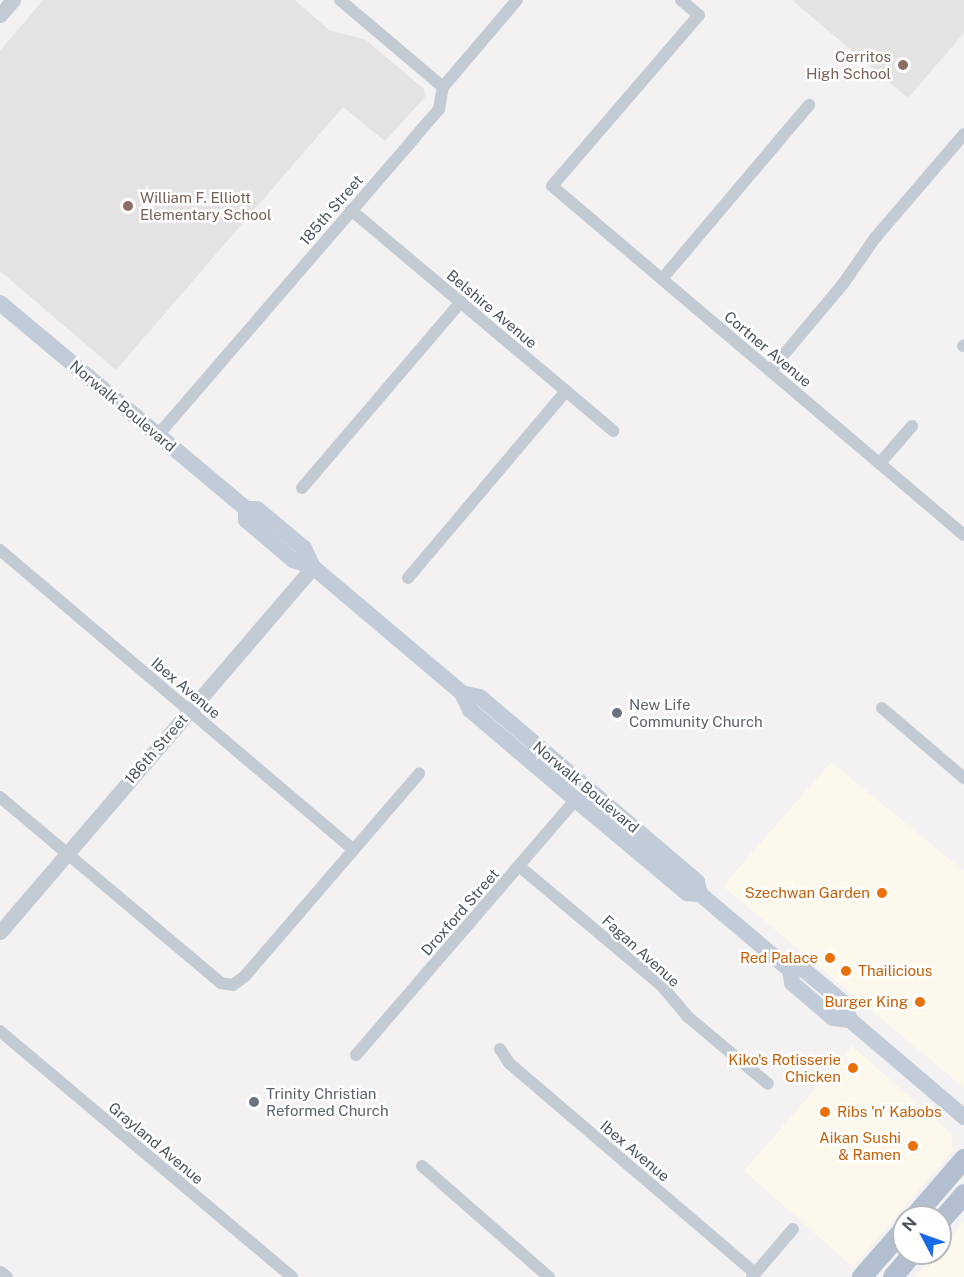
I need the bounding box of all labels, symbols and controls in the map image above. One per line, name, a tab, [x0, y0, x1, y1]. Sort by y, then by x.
place label: Cerritos High School	[806, 47, 891, 82]
marker: Cerritos High School	[896, 58, 910, 72]
street label: 185th Street	[296, 171, 366, 249]
place label: William F. Elliott Elementary School	[140, 188, 272, 223]
marker: William F. Elliott Elementary School	[121, 199, 135, 213]
street label: Belshire Avenue	[443, 266, 541, 352]
street label: Cortner Avenue	[721, 307, 815, 391]
street label: Norwalk Boulevard	[67, 357, 179, 455]
street label: Ibex Avenue	[148, 654, 224, 722]
place label: New Life Community Church	[629, 695, 763, 730]
marker: New Life Community Church	[610, 706, 624, 720]
street label: 186th Street	[121, 710, 191, 788]
street label: Norwalk Boulevard	[530, 738, 642, 836]
street label: Droxford Street	[417, 865, 503, 959]
place label: Szechwan Garden	[745, 884, 870, 902]
marker: Szechwan Garden	[875, 886, 889, 900]
street label: Fagan Avenue	[598, 911, 684, 991]
place label: Red Palace	[740, 949, 818, 967]
marker: Red Palace	[823, 951, 837, 965]
place label: Thailicious	[858, 962, 932, 980]
marker: Thailicious	[839, 964, 853, 978]
place label: Burger King	[824, 993, 908, 1011]
marker: Burger King	[913, 995, 927, 1009]
place label: Kiko's Rotisserie Chicken	[728, 1050, 841, 1085]
marker: Kiko's Rotisserie Chicken	[846, 1061, 860, 1075]
place label: Trinity Christian Reformed Church	[266, 1084, 389, 1119]
marker: Trinity Christian Reformed Church	[247, 1095, 261, 1109]
street label: Grayland Avenue	[105, 1098, 207, 1188]
place label: Ribs 'n' Kabobs	[837, 1103, 942, 1121]
marker: Ribs 'n' Kabobs	[818, 1105, 832, 1119]
street label: Ibex Avenue	[597, 1117, 673, 1185]
place label: Aikan Sushi & Ramen	[819, 1128, 901, 1163]
marker: Aikan Sushi & Ramen	[906, 1139, 920, 1153]
north arrow	[892, 1205, 952, 1265]
text: N	[898, 1213, 921, 1235]

